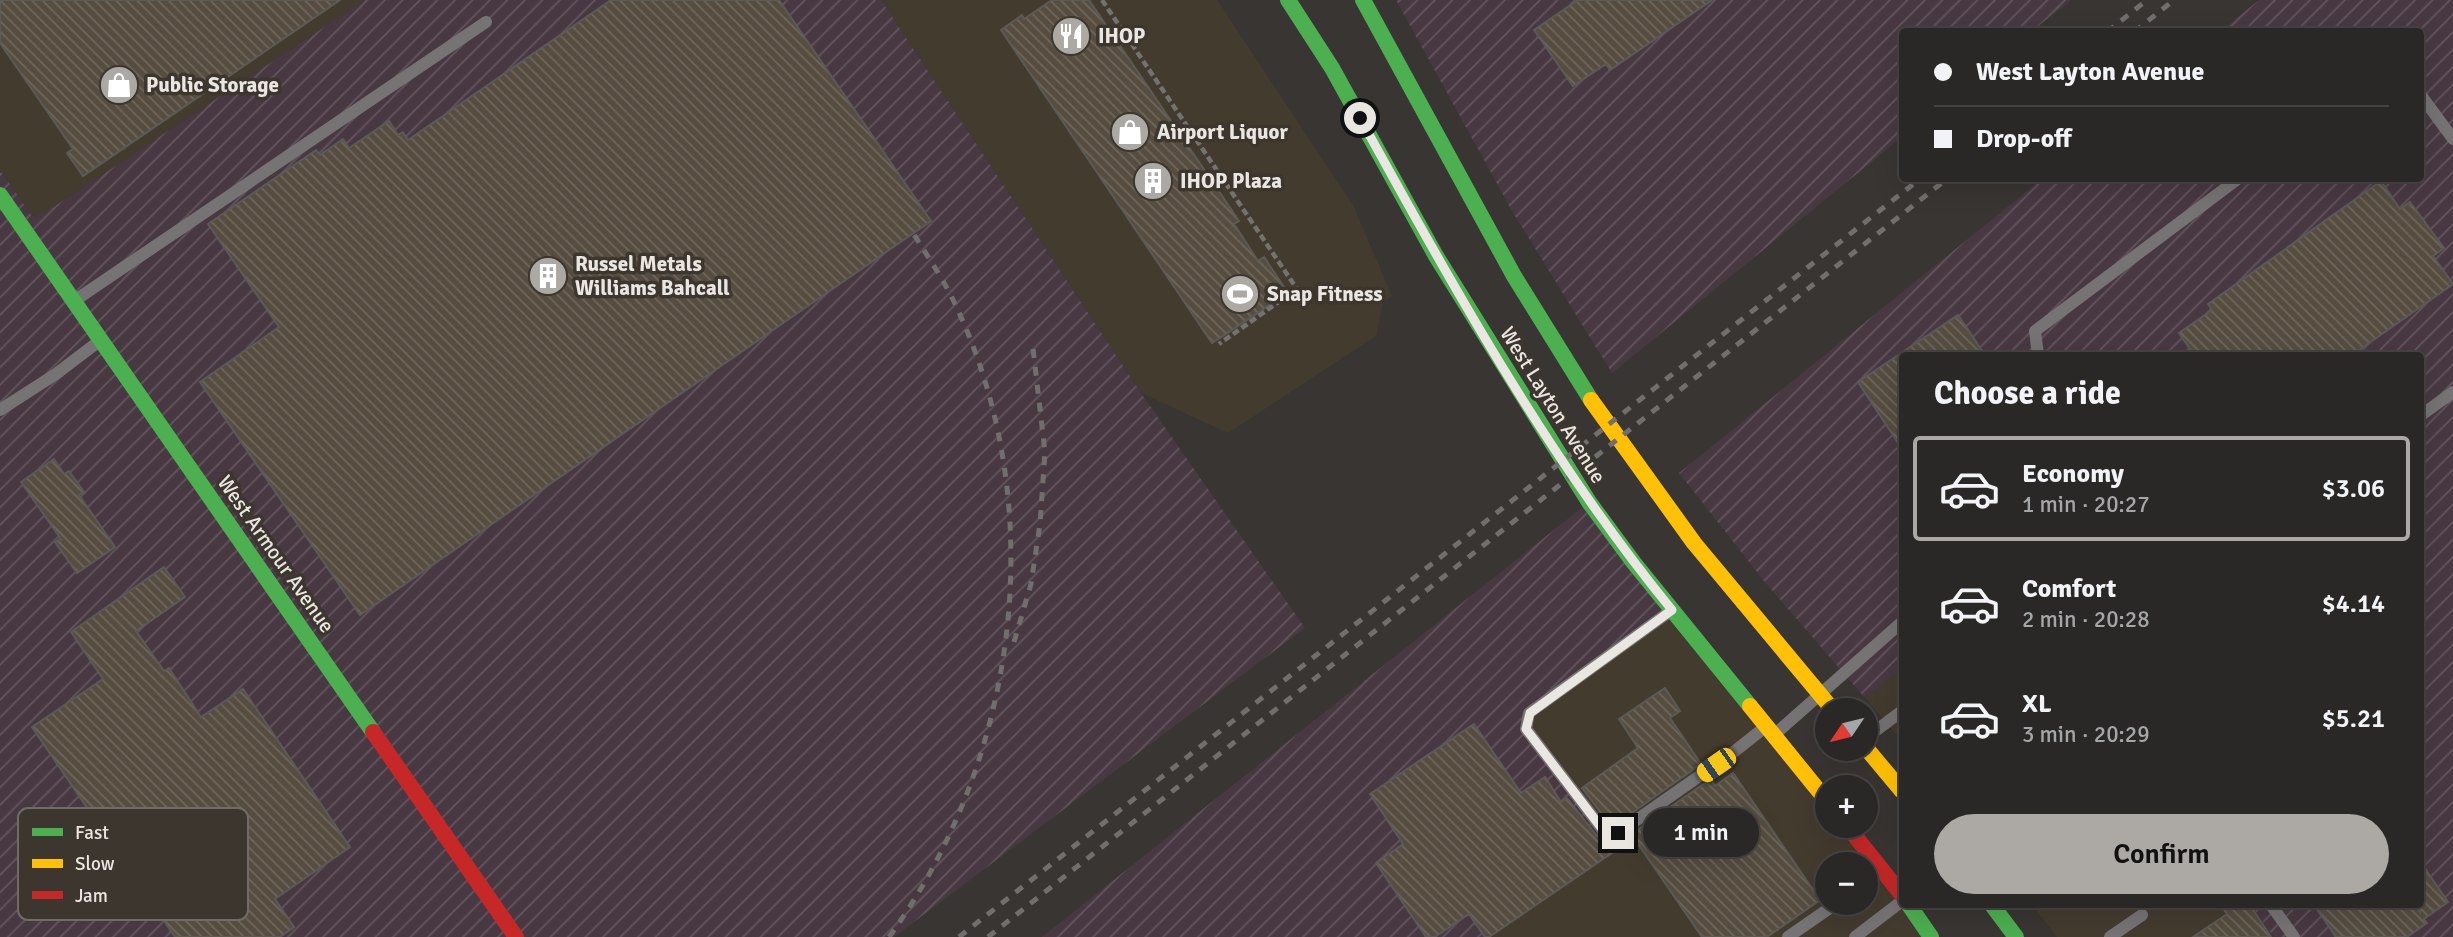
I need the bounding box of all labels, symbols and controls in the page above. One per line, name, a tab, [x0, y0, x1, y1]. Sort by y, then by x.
restaurant icon: IHOP	[1050, 15, 1092, 57]
place label: IHOP	[1098, 23, 1145, 49]
text: West Layton Avenue	[1976, 56, 2204, 88]
shop icon: Public Storage	[98, 64, 140, 106]
place label: Public Storage	[146, 72, 279, 98]
route start	[1344, 102, 1376, 134]
shop icon: Airport Liquor	[1109, 111, 1151, 153]
place label: Airport Liquor	[1157, 119, 1289, 145]
text: Drop-off	[1976, 123, 2072, 155]
building icon: IHOP Plaza	[1132, 160, 1174, 202]
place label: IHOP Plaza	[1180, 168, 1282, 194]
place label: Russel Metals Williams Bahcall	[575, 251, 730, 301]
building icon: Russel Metals Williams Bahcall	[527, 255, 569, 297]
sports icon: Snap Fitness	[1219, 273, 1261, 315]
place label: Snap Fitness	[1267, 281, 1383, 307]
street label: West Layton Avenue	[1494, 322, 1612, 488]
text: Choose a ride	[1934, 374, 2121, 413]
icon: car	[1938, 457, 2001, 520]
text: Economy	[2022, 458, 2124, 490]
street label: West Armour Avenue	[212, 470, 340, 638]
text: $3.06	[2322, 473, 2385, 505]
text: 1 min · 20:27	[2022, 490, 2150, 519]
icon: car	[1938, 572, 2001, 635]
text: Comfort	[2022, 573, 2116, 605]
text: $4.14	[2322, 588, 2385, 620]
text: 2 min · 20:28	[2022, 605, 2150, 634]
icon: car	[1938, 687, 2001, 750]
text: XL	[2022, 688, 2052, 720]
north arrow	[1815, 698, 1878, 761]
map controls	[1815, 698, 1878, 915]
text: $5.21	[2322, 703, 2385, 735]
text: 3 min · 20:29	[2022, 720, 2150, 749]
car	[1693, 744, 1740, 786]
button: +	[1815, 775, 1878, 838]
legend	[18, 808, 248, 920]
callout: 1 min	[1642, 808, 1758, 858]
button: Confirm	[1934, 814, 2389, 894]
route end	[1602, 817, 1634, 849]
text: 1 min	[1673, 818, 1729, 847]
text: Fast	[75, 821, 109, 845]
text: Slow	[75, 852, 115, 876]
button: −	[1815, 852, 1878, 915]
text: Jam	[75, 884, 108, 908]

